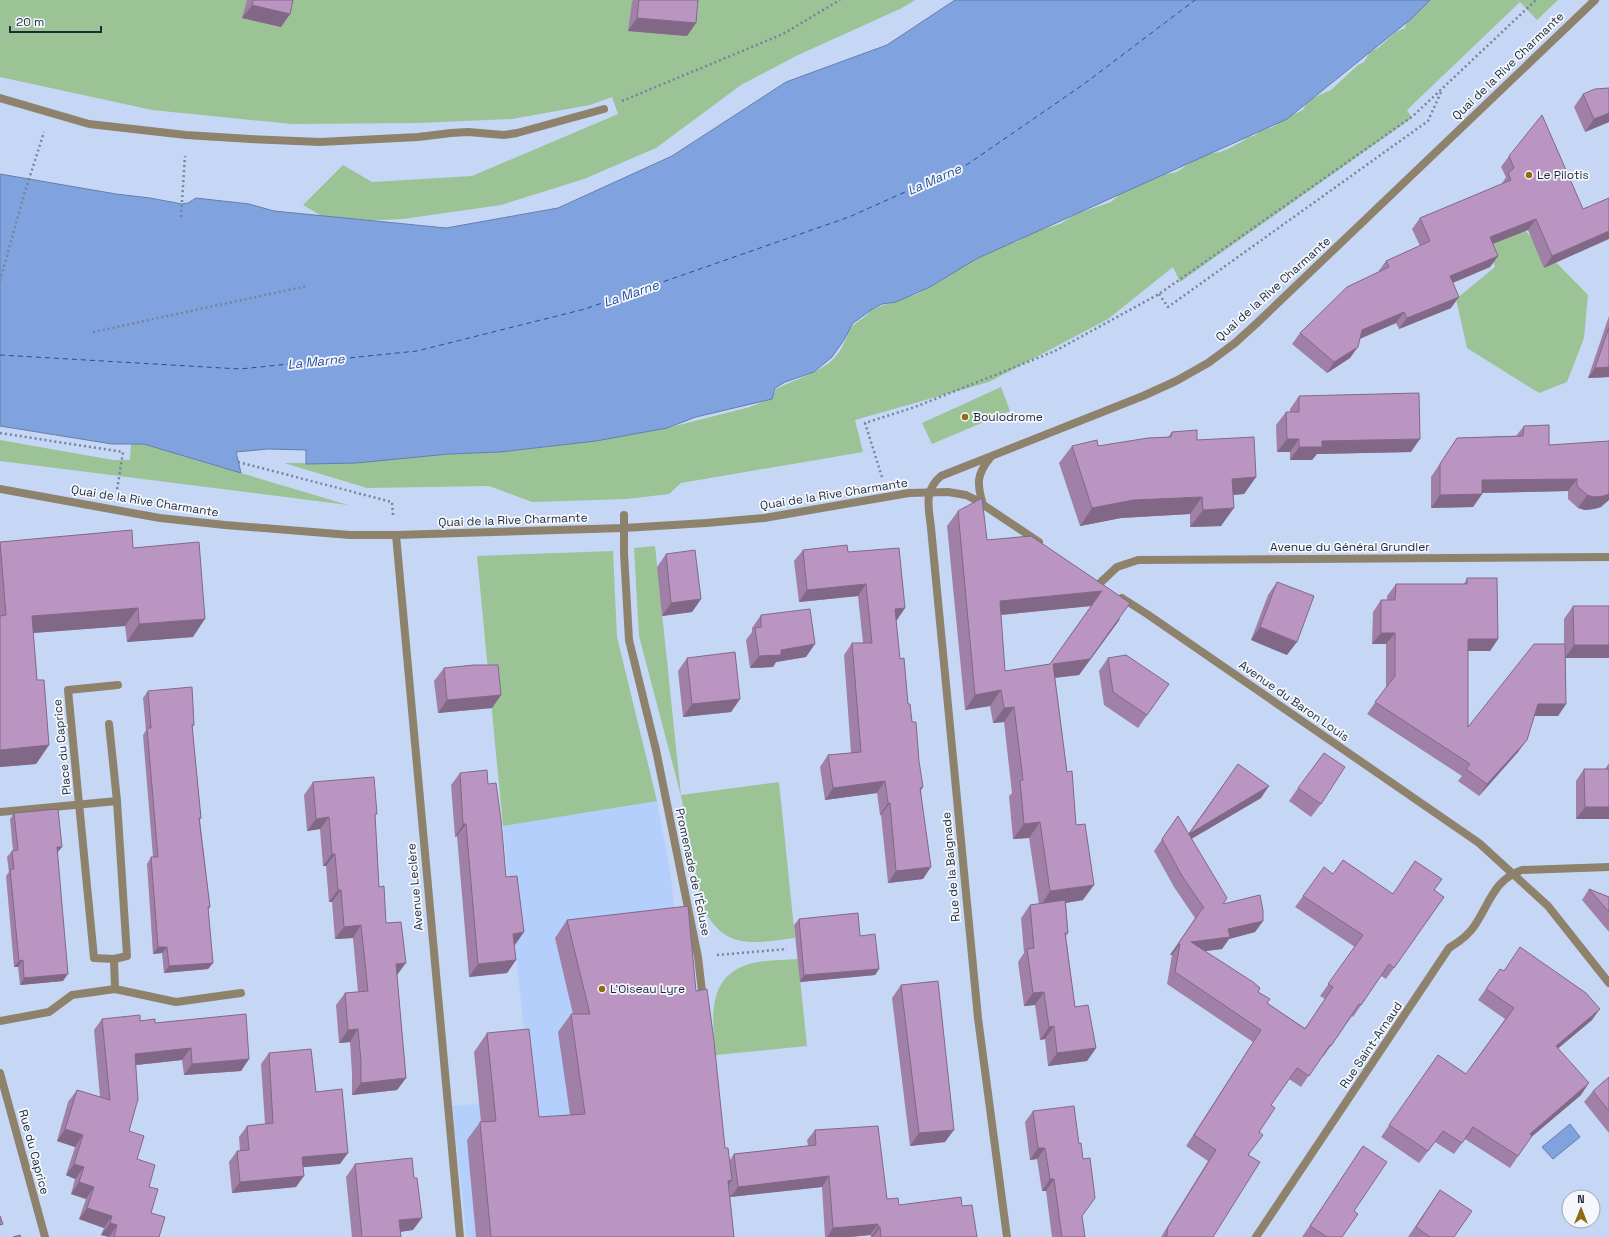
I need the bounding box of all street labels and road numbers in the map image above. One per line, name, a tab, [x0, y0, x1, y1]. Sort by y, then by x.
street label: Quai de la Rive Charmante	[1449, 8, 1567, 124]
street label: Quai de la Rive Charmante	[1212, 233, 1334, 345]
street label: Quai de la Rive Charmante	[759, 474, 909, 514]
street label: Quai de la Rive Charmante	[70, 481, 220, 521]
street label: Quai de la Rive Charmante	[438, 509, 588, 531]
street label: Avenue du Général Grundler	[1270, 539, 1430, 555]
street label: Avenue du Baron Louis	[1236, 657, 1352, 745]
street label: Place du Caprice	[49, 698, 75, 796]
street label: Promenade de l'Écluse	[672, 807, 714, 937]
street label: Rue de la Baignade	[938, 811, 964, 923]
street label: Avenue Leclère	[403, 843, 427, 931]
street label: Rue Saint-Arnaud	[1336, 999, 1406, 1091]
street label: Rue du Caprice	[15, 1108, 53, 1196]

